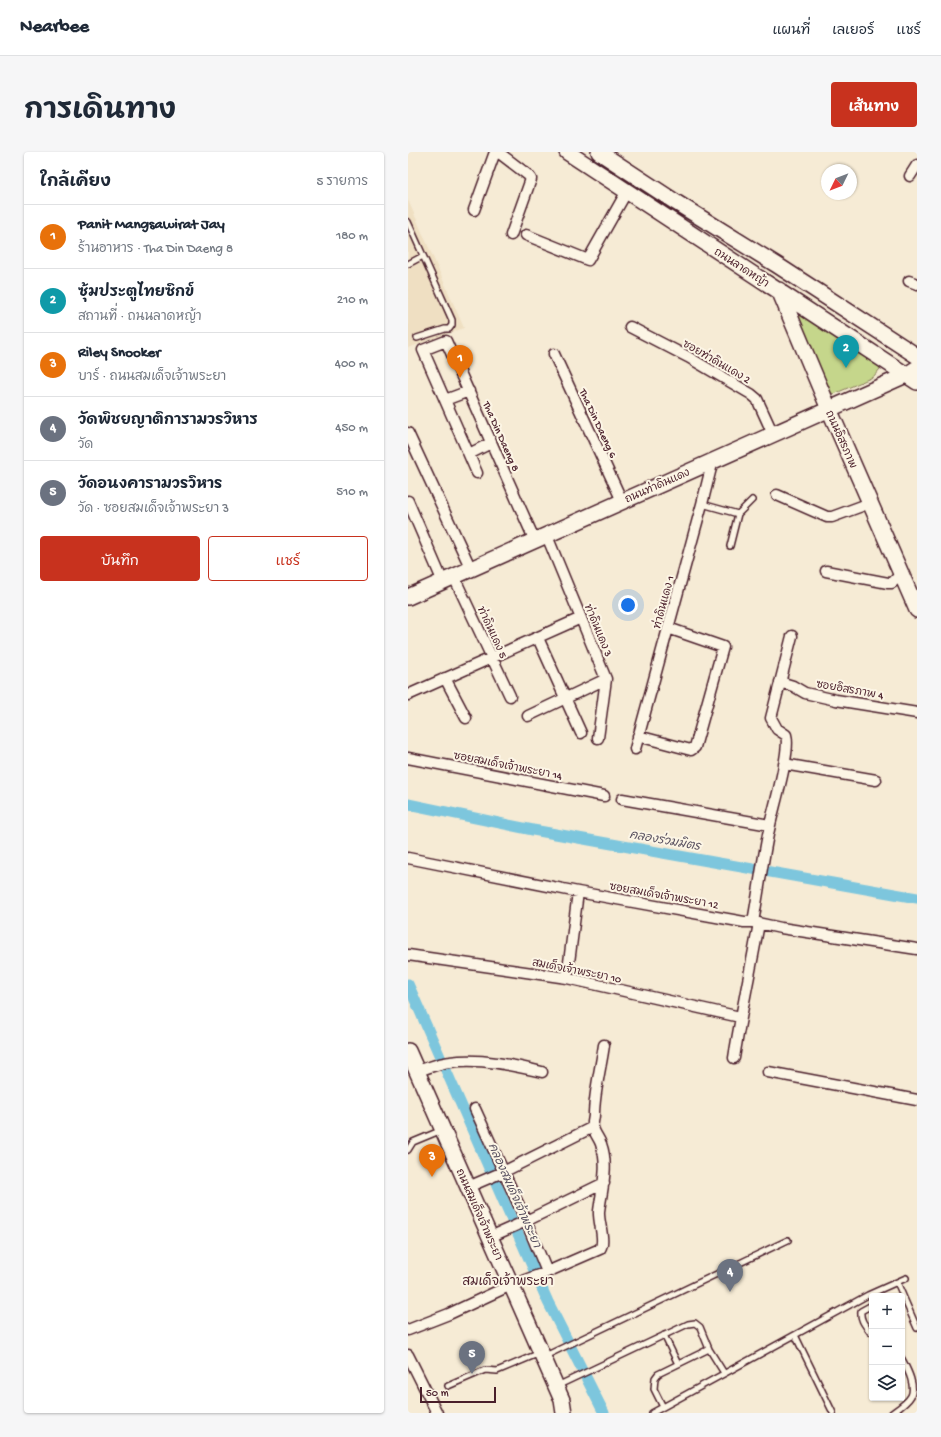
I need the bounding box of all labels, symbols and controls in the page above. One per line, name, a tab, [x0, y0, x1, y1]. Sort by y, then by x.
text: Nearbee	[20, 16, 89, 39]
text: แผนที่	[772, 23, 810, 40]
text: เลเยอร์	[832, 23, 874, 40]
text: แชร์	[896, 23, 921, 40]
button: เส้นทาง	[831, 82, 917, 127]
text: การเดินทาง	[24, 96, 176, 129]
north arrow	[821, 164, 857, 200]
text: ใกล้เคียง	[40, 173, 111, 193]
text: 5 รายการ	[316, 175, 368, 190]
text: Panit Mangsawirat Jay	[78, 216, 225, 234]
text: 1	[50, 229, 56, 244]
text: 180 m	[336, 229, 368, 244]
text: ร้านอาหาร · Tha Din Daeng 8	[78, 242, 233, 257]
street label: ถนนลาดหญ้า	[711, 244, 772, 291]
text: ซุ้มประตูไทยซิกข์	[78, 284, 194, 302]
text: 2	[50, 293, 56, 308]
text: 210 m	[337, 293, 368, 308]
text: สถานที่ · ถนนลาดหญ้า	[78, 310, 202, 325]
street label: ซอยท่าดินแดง 2	[680, 335, 754, 387]
pin: 2	[833, 335, 859, 368]
text: Riley Snooker	[78, 344, 161, 362]
pin: 1	[447, 345, 473, 378]
text: 3	[50, 357, 56, 372]
text: 400 m	[335, 357, 368, 372]
text: บาร์ · ถนนสมเด็จเจ้าพระยา	[78, 370, 226, 385]
street label: Tha Din Daeng 6	[576, 386, 619, 461]
street label: Tha Din Daeng 8	[479, 399, 521, 474]
street label: ถนนอิสรภาพ	[822, 408, 861, 471]
text: วัดพิชยญาติการามวรวิหาร	[78, 412, 258, 430]
text: 4	[50, 421, 56, 436]
text: 450 m	[335, 421, 368, 436]
text: วัด	[78, 438, 93, 453]
street label: ถนนท่าดินแดง	[622, 463, 692, 506]
text: วัดอนงคารามวรวิหาร	[78, 476, 222, 494]
text: 5	[50, 485, 56, 500]
text: 510 m	[336, 485, 368, 500]
text: วัด · ซอยสมเด็จเจ้าพระยา 3	[78, 502, 229, 517]
button: บันทึก	[40, 536, 200, 581]
button: แชร์	[208, 536, 368, 581]
street label: ท่าดินแดง 1	[648, 574, 678, 630]
your location	[618, 595, 638, 615]
street label: ท่าดินแดง 3	[581, 601, 617, 659]
street label: ท่าดินแดง 5	[474, 603, 512, 661]
street label: ซอยอิสรภาพ 4	[815, 676, 886, 703]
street label: ซอยสมเด็จเจ้าพระยา 14	[452, 747, 564, 784]
water label: คลองร่วมมิตร	[628, 826, 703, 855]
street label: ซอยสมเด็จเจ้าพระยา 12	[608, 878, 720, 913]
street label: สมเด็จเจ้าพระยา 10	[531, 953, 623, 987]
water label: คลองสมเด็จเจ้าพระยา	[484, 1140, 546, 1251]
pin: 3	[419, 1144, 445, 1177]
street label: ถนนสมเด็จเจ้าพระยา	[453, 1166, 507, 1262]
pin: 4	[717, 1259, 743, 1292]
district label: สมเด็จเจ้าพระยา	[462, 1271, 554, 1290]
map controls	[869, 1293, 905, 1401]
button: +	[869, 1293, 905, 1329]
button: −	[869, 1329, 905, 1365]
pin: 5	[459, 1341, 485, 1374]
button: layers	[869, 1365, 905, 1401]
scale bar	[420, 1385, 496, 1404]
text: 50 m	[426, 1388, 448, 1400]

